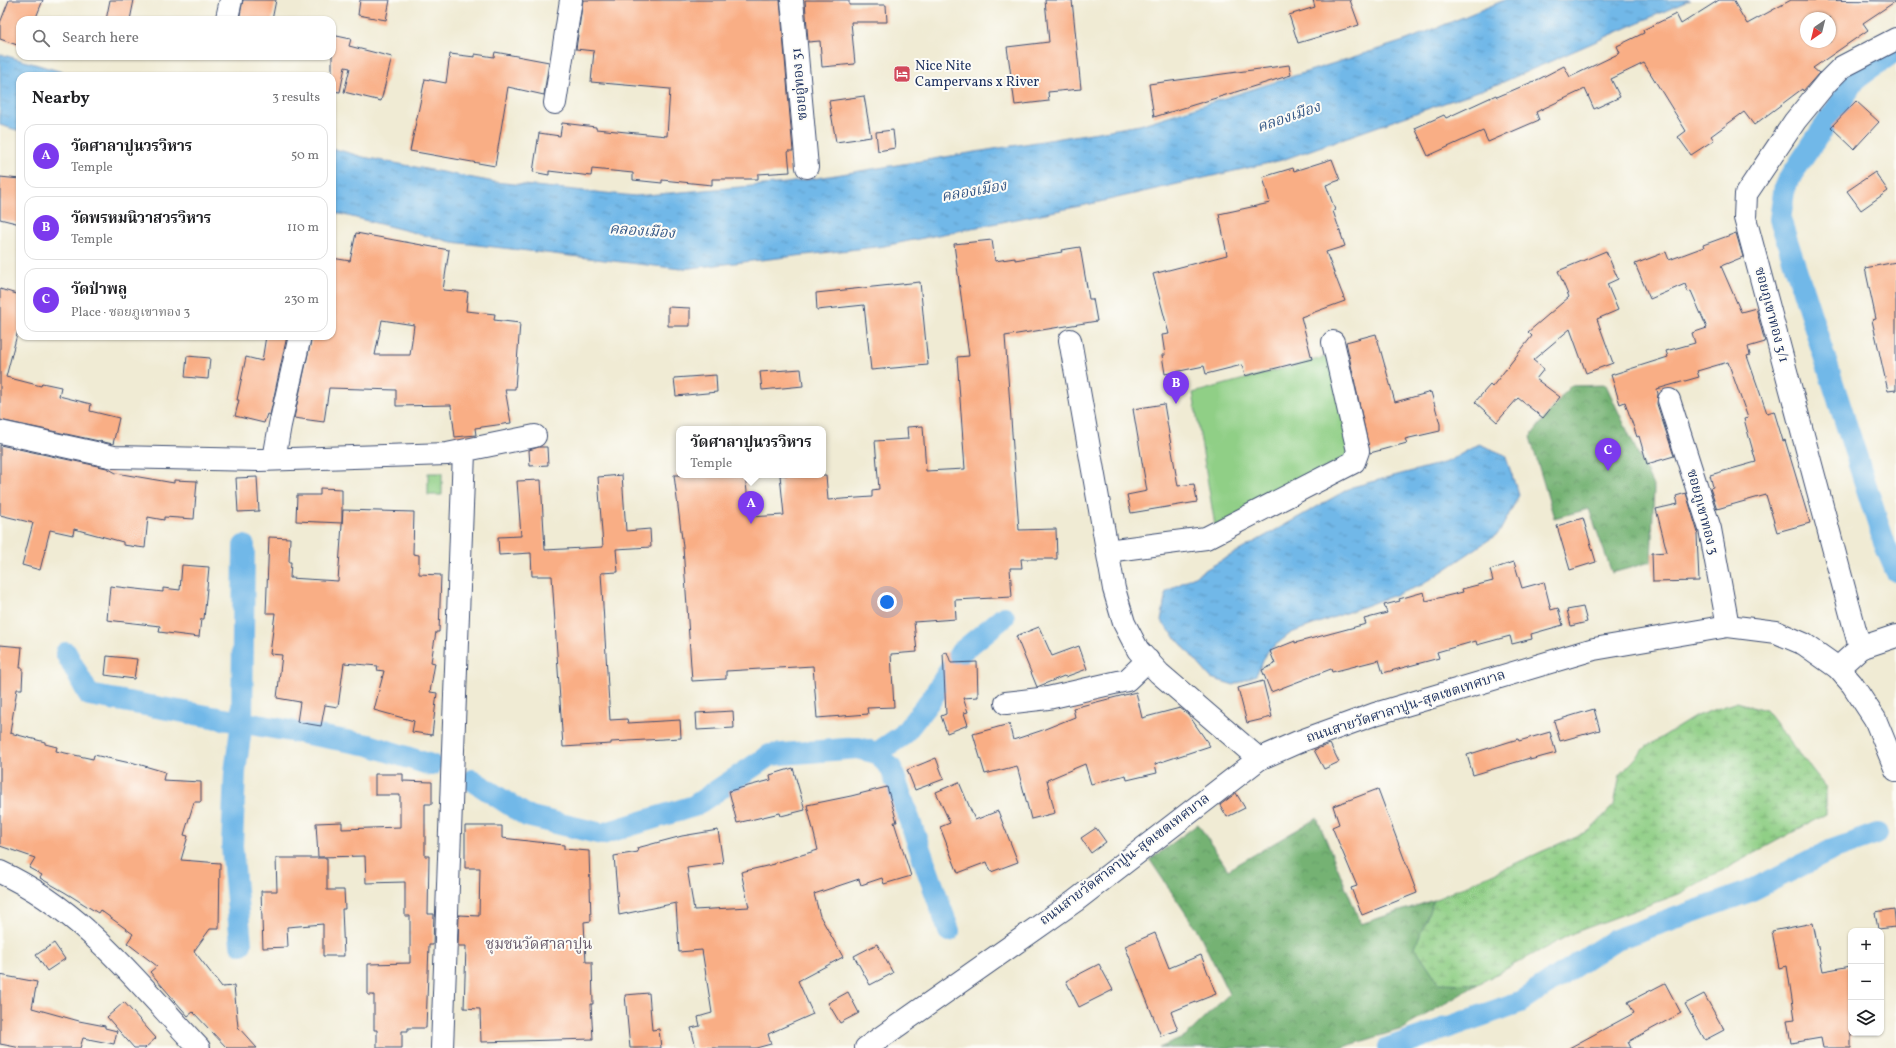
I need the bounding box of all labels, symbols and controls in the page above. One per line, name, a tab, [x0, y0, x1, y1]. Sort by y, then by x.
north arrow	[1800, 12, 1836, 48]
search box	[16, 16, 336, 60]
icon: search	[30, 27, 52, 49]
text: Search here	[62, 28, 139, 49]
street label: ซอยอู่ทอง 31	[787, 47, 813, 121]
place label: Nice Nite Campervans x River	[915, 57, 1039, 92]
hotel icon: Nice Nite Campervans x River	[892, 64, 912, 84]
text: Nearby	[32, 87, 90, 110]
text: 3 results	[272, 89, 320, 107]
water label: คลองเมือง	[1254, 97, 1324, 139]
text: วัดศาลาปูนวรวิหาร	[71, 137, 192, 158]
text: A	[41, 147, 51, 165]
text: 50 m	[291, 147, 319, 165]
text: Temple	[71, 159, 113, 177]
water label: คลองเมือง	[940, 176, 1009, 208]
text: วัดพรหมนิวาสวรวิหาร	[71, 209, 211, 230]
text: B	[42, 219, 50, 237]
text: 110 m	[287, 219, 319, 237]
water label: คลองเมือง	[608, 219, 676, 245]
text: Temple	[71, 231, 113, 249]
street label: ซอยภูเขาทอง 3/1	[1749, 265, 1793, 365]
text: วัดป่าพลู	[71, 280, 127, 301]
text: C	[42, 291, 50, 309]
text: 230 m	[284, 291, 319, 309]
text: Place · ซอยภูเขาทอง 3	[71, 304, 190, 322]
pin: B	[1163, 371, 1189, 404]
popup	[676, 426, 826, 478]
text: วัดศาลาปูนวรวิหาร	[690, 433, 812, 454]
pin: C	[1595, 438, 1621, 471]
text: Temple	[690, 455, 732, 473]
street label: ซอยภูเขาทอง 3	[1681, 467, 1723, 557]
pin: A	[738, 491, 764, 524]
your location	[877, 592, 897, 612]
street label: ถนนสายวัดศาลาปูน-สุดเขตเทศบาล	[1304, 666, 1508, 748]
street label: ถนนสายวัดศาลาปูน-สุดเขตเทศบาล	[1036, 790, 1214, 930]
map controls	[1848, 928, 1884, 1036]
button: +	[1848, 928, 1884, 964]
district label: ชุมชนวัดศาลาปูน	[486, 935, 592, 956]
button: −	[1848, 964, 1884, 1000]
button: layers	[1848, 1000, 1884, 1036]

